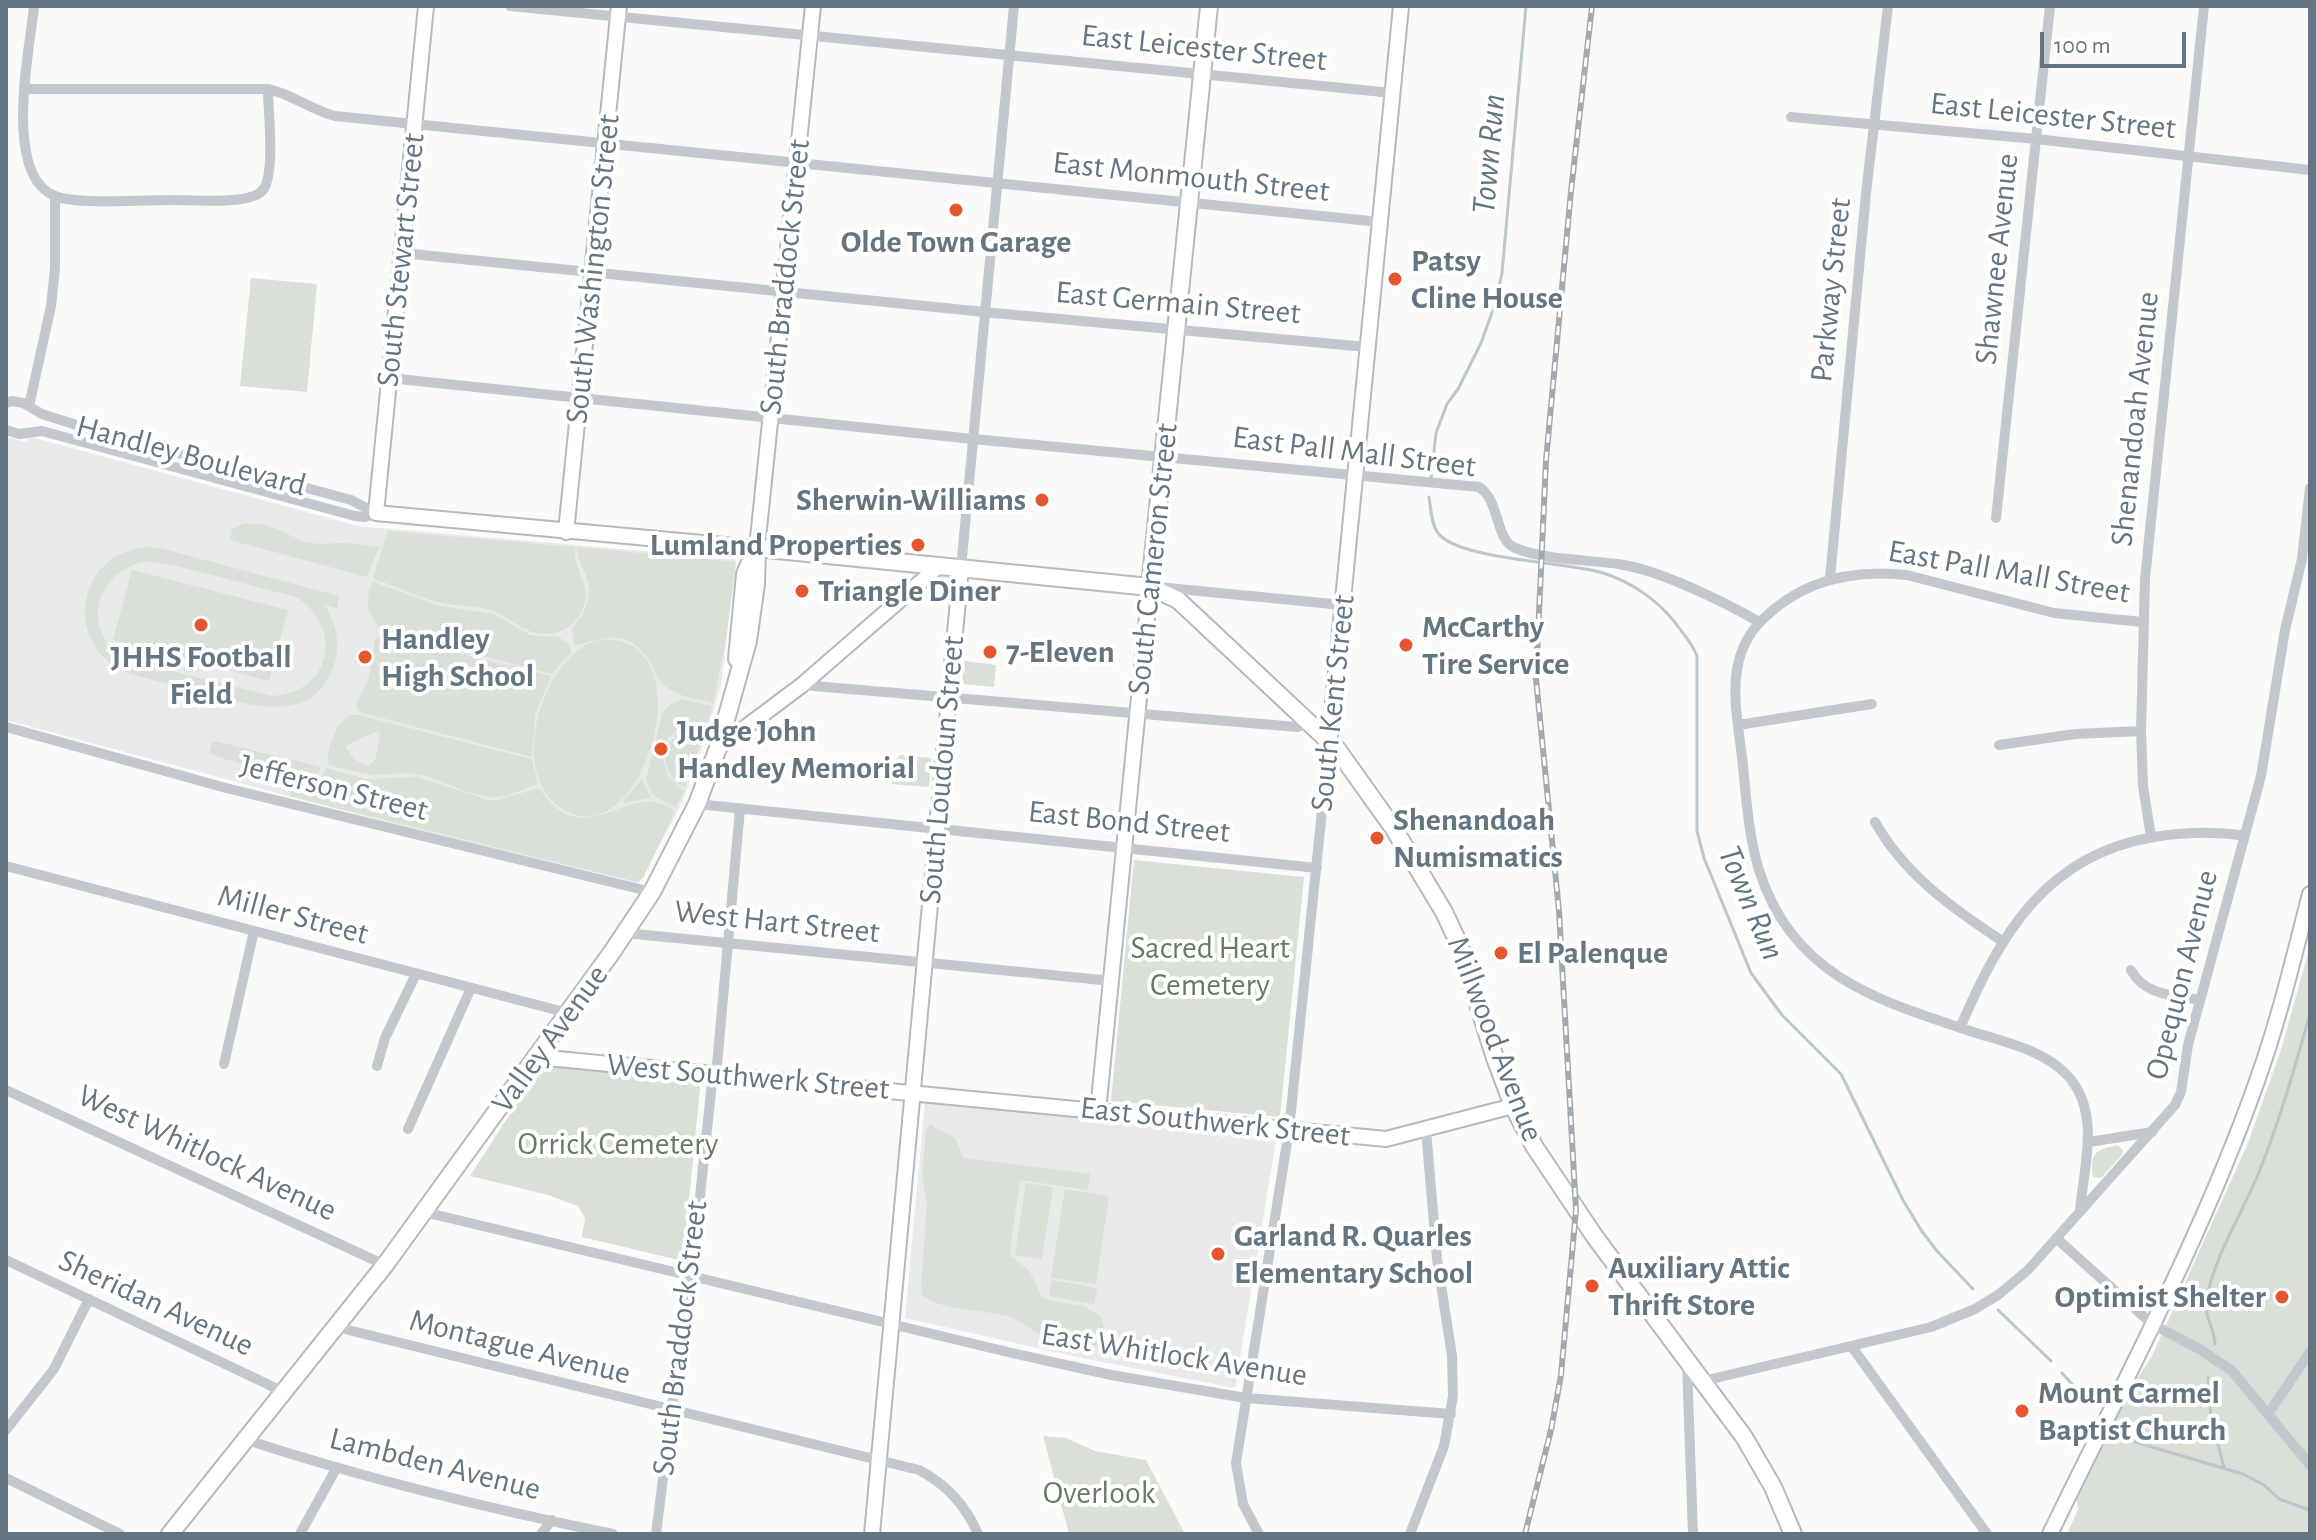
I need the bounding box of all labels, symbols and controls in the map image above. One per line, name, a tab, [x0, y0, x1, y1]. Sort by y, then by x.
street label: East Leicester Street	[1079, 16, 1329, 80]
scale bar	[2044, 16, 2190, 66]
text: 100 m	[2054, 34, 2111, 58]
street label: East Leicester Street	[1928, 84, 2178, 148]
water label: Town Run	[1463, 92, 1515, 216]
street label: South Washington Street	[558, 112, 628, 426]
street label: South Stewart Street	[369, 131, 433, 389]
street label: South Braddock Street	[751, 137, 819, 417]
street label: East Monmouth Street	[1051, 143, 1331, 211]
street label: Shawnee Avenue	[1967, 152, 2027, 366]
street label: Parkway Street	[1802, 196, 1860, 384]
marker: Olde Town Garage	[947, 201, 965, 219]
place label: Olde Town Garage	[841, 223, 1071, 261]
place label: Patsy Cline House	[1411, 242, 1563, 317]
marker: Patsy Cline House	[1386, 270, 1404, 288]
street label: East Germain Street	[1054, 273, 1302, 333]
street label: Shenandoah Avenue	[2103, 290, 2167, 548]
street label: Handley Boulevard	[72, 407, 310, 505]
street label: East Pall Mall Street	[1230, 418, 1478, 486]
street label: South Cameron Street	[1120, 421, 1186, 697]
place label: Sherwin-Williams	[796, 481, 1026, 519]
marker: Sherwin-Williams	[1033, 491, 1051, 509]
place label: Lumland Properties	[650, 526, 902, 564]
street label: East Pall Mall Street	[1885, 532, 2133, 612]
marker: Lumland Properties	[909, 536, 927, 554]
place label: Triangle Diner	[818, 572, 1001, 610]
marker: Triangle Diner	[793, 582, 811, 600]
street label: South Kent Street	[1303, 593, 1363, 813]
place label: McCarthy Tire Service	[1422, 608, 1569, 683]
marker: JHHS Football Field	[192, 616, 210, 634]
place label: Handley High School	[381, 620, 534, 695]
place label: 7-Eleven	[1006, 633, 1115, 671]
street label: South Loudoun Street	[911, 634, 973, 906]
marker: McCarthy Tire Service	[1397, 636, 1415, 654]
place label: JHHS Football Field	[110, 638, 292, 713]
marker: 7-Eleven	[981, 643, 999, 661]
marker: Handley High School	[356, 648, 374, 666]
place label: Judge John Handley Memorial	[677, 712, 915, 787]
marker: Judge John Handley Memorial	[652, 740, 670, 758]
street label: Jefferson Street	[236, 746, 432, 830]
street label: East Bond Street	[1026, 792, 1232, 852]
place label: Shenandoah Numismatics	[1393, 801, 1563, 876]
marker: Shenandoah Numismatics	[1368, 829, 1386, 847]
water label: Town Run	[1709, 840, 1793, 966]
street label: Opequon Avenue	[2137, 866, 2227, 1084]
street label: Miller Street	[213, 876, 373, 954]
street label: West Hart Street	[673, 892, 881, 952]
park label: Sacred Heart Cemetery	[1130, 929, 1290, 1004]
street label: Millwood Avenue	[1438, 931, 1552, 1147]
place label: El Palenque	[1517, 934, 1668, 972]
marker: El Palenque	[1492, 944, 1510, 962]
street label: Valley Avenue	[483, 957, 617, 1121]
street label: West Southwerk Street	[605, 1046, 891, 1108]
street label: West Whitlock Avenue	[71, 1076, 343, 1230]
street label: East Southwerk Street	[1078, 1089, 1352, 1155]
park label: Orrick Cemetery	[518, 1125, 718, 1163]
street label: South Braddock Street	[644, 1198, 716, 1478]
place label: Garland R. Quarles Elementary School	[1234, 1217, 1473, 1292]
street label: Sheridan Avenue	[53, 1241, 259, 1365]
marker: Garland R. Quarles Elementary School	[1209, 1245, 1227, 1263]
place label: Auxiliary Attic Thrift Store	[1608, 1249, 1790, 1324]
marker: Auxiliary Attic Thrift Store	[1583, 1277, 1601, 1295]
place label: Optimist Shelter	[2055, 1278, 2266, 1316]
marker: Optimist Shelter	[2273, 1288, 2291, 1306]
street label: Montague Avenue	[405, 1301, 635, 1393]
street label: East Whitlock Avenue	[1038, 1315, 1310, 1395]
place label: Mount Carmel Baptist Church	[2038, 1374, 2226, 1449]
marker: Mount Carmel Baptist Church	[2013, 1402, 2031, 1420]
street label: Lambden Avenue	[325, 1419, 545, 1509]
park label: Overlook	[1043, 1474, 1155, 1512]

